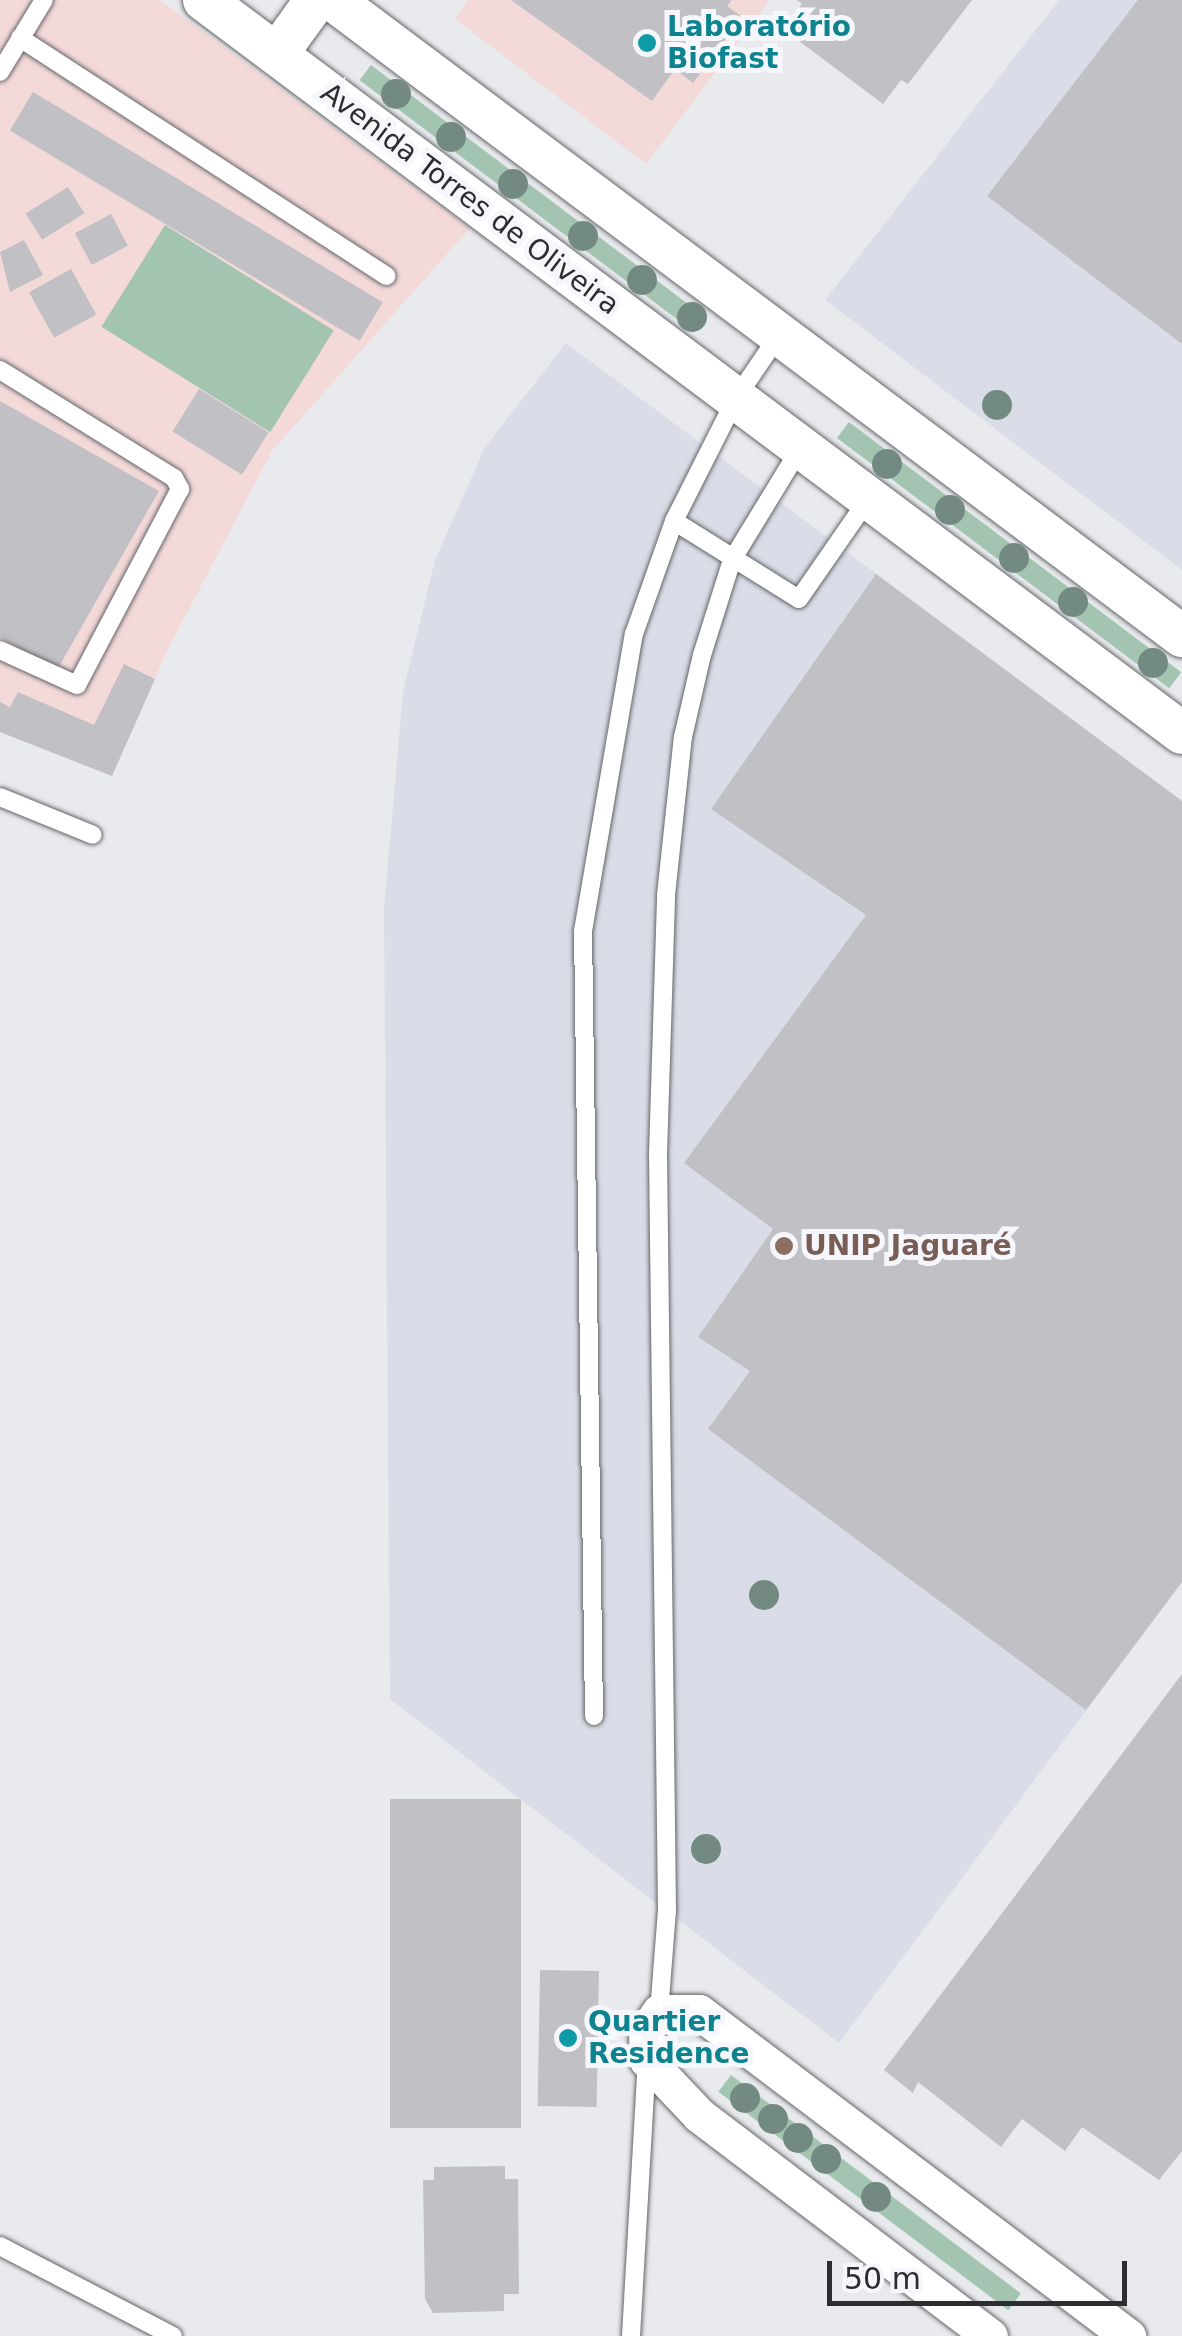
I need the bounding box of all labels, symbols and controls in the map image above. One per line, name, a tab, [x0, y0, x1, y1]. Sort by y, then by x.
place label: Laboratório Biofast	[667, 10, 851, 76]
marker: Laboratório Biofast	[636, 32, 658, 54]
street label: Avenida Torres de Oliveira	[314, 76, 626, 322]
place label: UNIP Jaguaré	[804, 1229, 1012, 1263]
marker: UNIP Jaguaré	[773, 1235, 795, 1257]
place label: Quartier Residence	[588, 2005, 749, 2071]
marker: Quartier Residence	[557, 2027, 579, 2049]
scale bar	[832, 2241, 1132, 2303]
text: 50 m	[844, 2261, 921, 2296]

